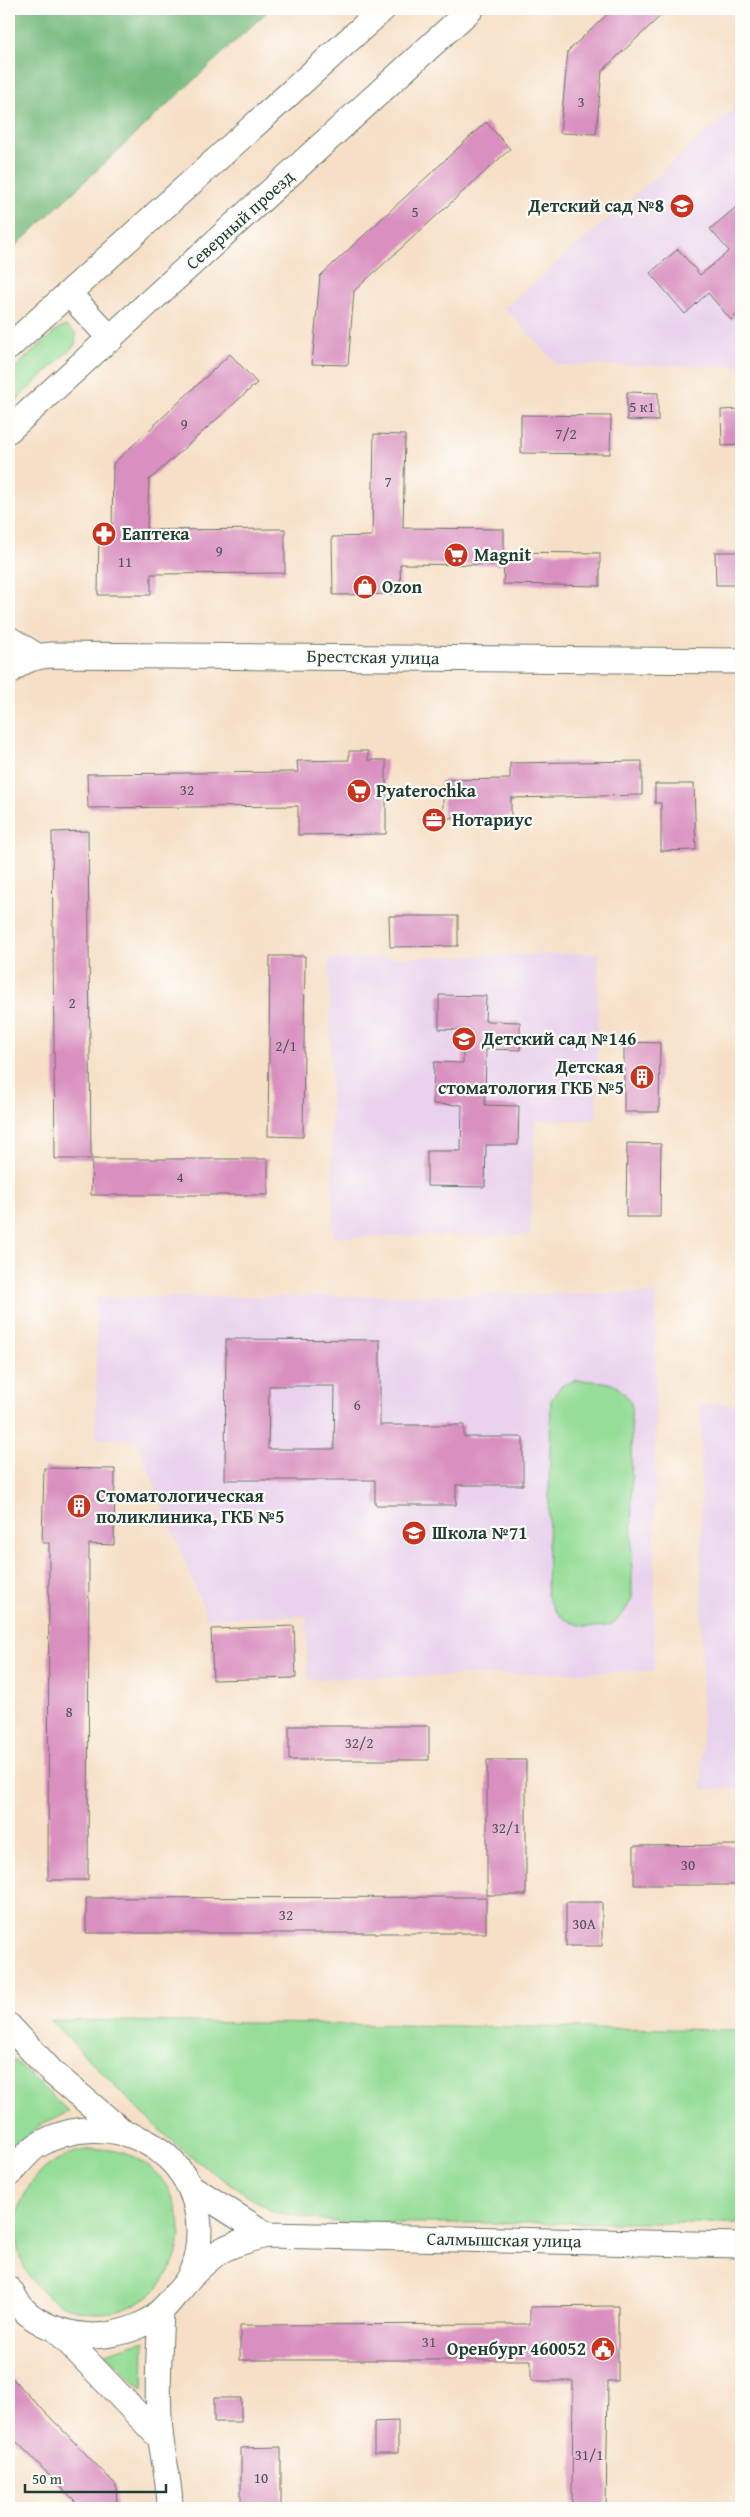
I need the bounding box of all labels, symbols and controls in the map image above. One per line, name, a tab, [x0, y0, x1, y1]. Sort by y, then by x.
house number: 3	[577, 91, 585, 112]
street label: Северный проезд	[179, 163, 300, 276]
place label: Детский сад №8	[527, 192, 664, 219]
school or university icon: Детский сад №8	[669, 193, 695, 219]
house number: 5	[411, 201, 419, 222]
house number: 5 к1	[629, 396, 655, 417]
house number: 9	[180, 413, 188, 434]
house number: 7/2	[555, 423, 577, 444]
house number: 7	[384, 471, 392, 492]
place label: Еаптека	[122, 520, 190, 547]
pharmacy icon: Еаптека	[91, 521, 117, 547]
house number: 9	[215, 540, 223, 561]
place label: Magnit	[474, 541, 531, 568]
supermarket icon: Magnit	[443, 542, 469, 568]
house number: 11	[118, 551, 132, 572]
place label: Ozon	[382, 573, 422, 600]
shop icon: Ozon	[352, 574, 378, 600]
street label: Брестская улица	[306, 642, 440, 671]
place label: Pyaterochka	[376, 777, 477, 804]
supermarket icon: Pyaterochka	[346, 778, 372, 804]
house number: 32	[180, 779, 194, 800]
place label: Нотариус	[452, 806, 532, 833]
office icon: Нотариус	[421, 807, 447, 833]
house number: 2	[68, 992, 76, 1013]
place label: Детский сад №146	[481, 1025, 636, 1052]
school or university icon: Детский сад №146	[451, 1026, 477, 1052]
house number: 2/1	[275, 1035, 297, 1056]
place label: Детская стоматология ГКБ №5	[438, 1053, 624, 1101]
building icon: Детская стоматология ГКБ №5	[629, 1064, 655, 1090]
house number: 4	[176, 1166, 184, 1187]
house number: 6	[353, 1394, 361, 1415]
place label: Стоматологическая поликлиника, ГКБ №5	[96, 1482, 285, 1530]
building icon: Стоматологическая поликлиника, ГКБ №5	[66, 1493, 92, 1519]
place label: Школа №71	[432, 1519, 528, 1546]
school or university icon: Школа №71	[401, 1520, 427, 1546]
house number: 8	[65, 1701, 73, 1722]
house number: 32/2	[345, 1732, 373, 1753]
house number: 32/1	[492, 1817, 520, 1838]
house number: 30	[681, 1854, 695, 1875]
house number: 32	[279, 1904, 293, 1925]
house number: 30А	[572, 1913, 596, 1934]
street label: Салмышская улица	[426, 2225, 582, 2254]
house number: 31	[422, 2331, 436, 2352]
place label: Оренбург 460052	[447, 2335, 586, 2362]
public building icon: Оренбург 460052	[590, 2336, 616, 2362]
house number: 31/1	[575, 2444, 603, 2465]
scale bar	[25, 2462, 166, 2494]
house number: 10	[254, 2467, 268, 2488]
text: 50 m	[32, 2468, 63, 2489]

